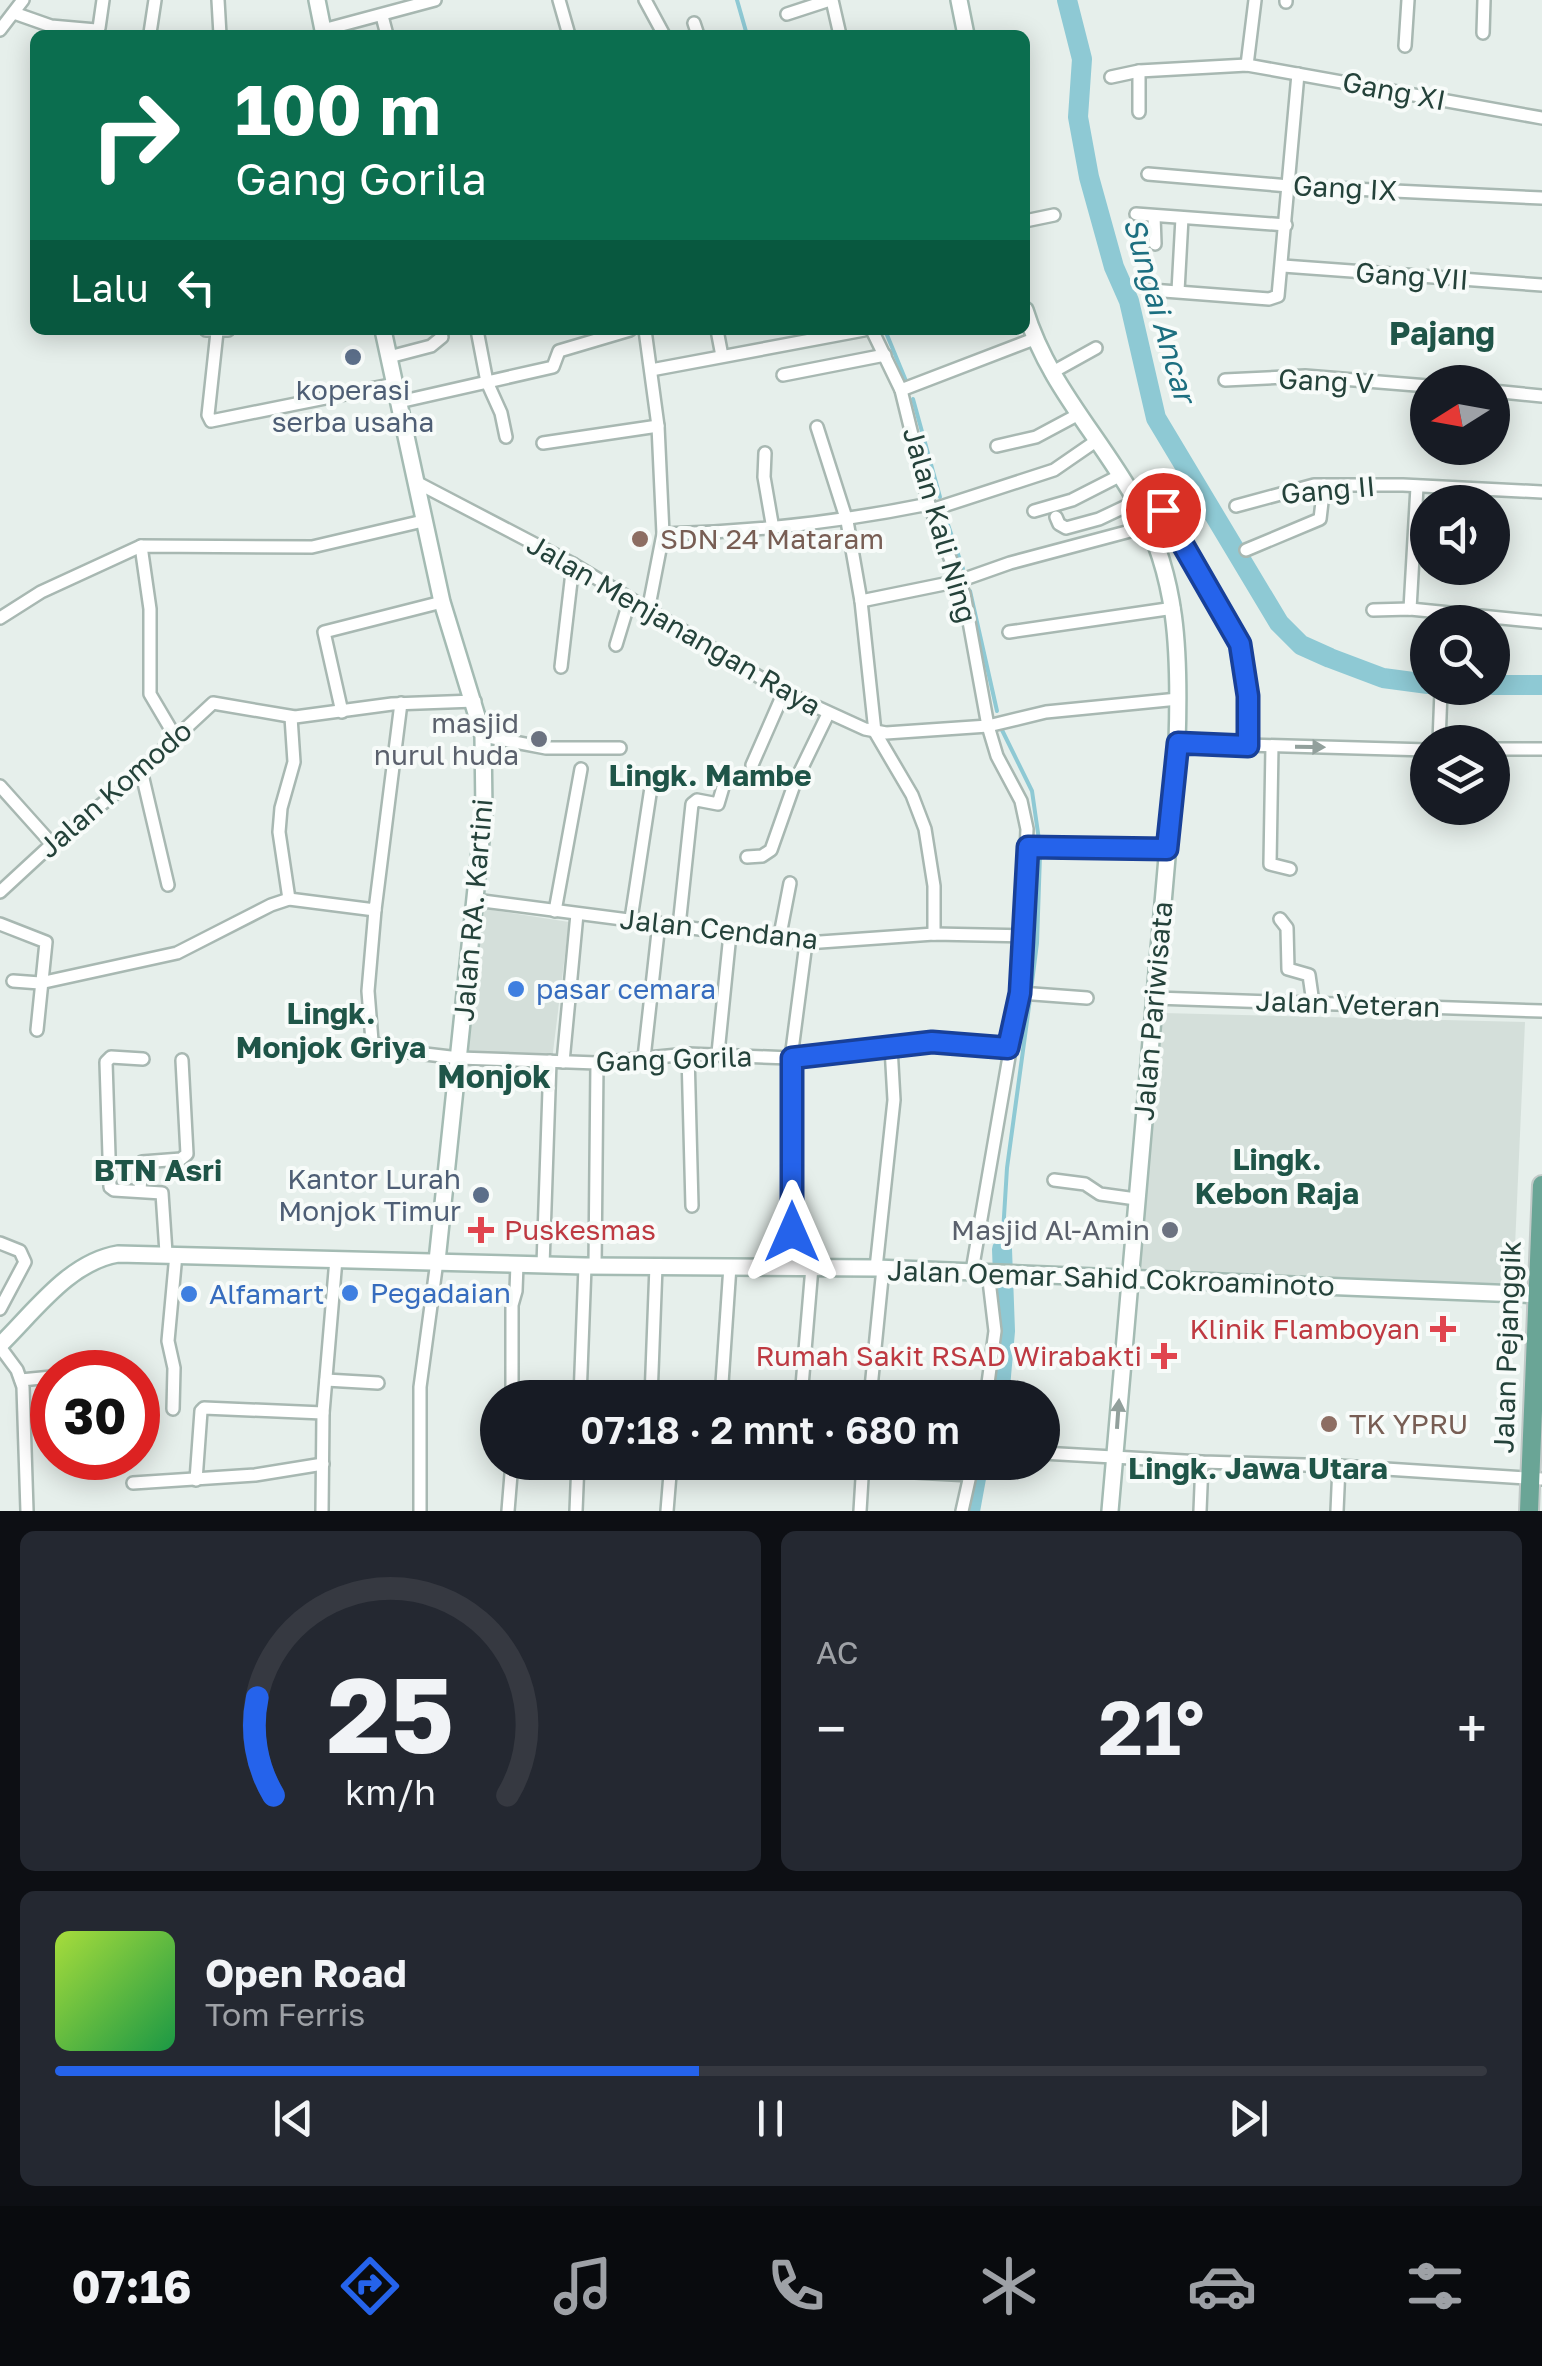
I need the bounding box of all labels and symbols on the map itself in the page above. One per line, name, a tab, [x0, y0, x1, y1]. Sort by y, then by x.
street label: Gang XI	[1340, 64, 1448, 117]
street label: Gang IX	[1292, 168, 1398, 207]
water label: Sungai Ancar	[1116, 213, 1205, 410]
street label: Gang VII	[1354, 255, 1470, 296]
district label: Pajang	[1389, 314, 1495, 352]
marker: koperasi serba usaha	[342, 346, 364, 368]
street label: Gang V	[1277, 362, 1375, 399]
north arrow	[1410, 365, 1510, 465]
place label: koperasi serba usaha	[272, 373, 434, 438]
street label: Jalan Kali Ning	[897, 423, 984, 626]
pin	[1121, 468, 1206, 553]
street label: Gang II	[1279, 469, 1377, 510]
place label: SDN 24 Mataram	[660, 522, 884, 555]
street label: Jalan Menjanangan Raya	[522, 527, 827, 722]
marker: SDN 24 Mataram	[629, 528, 651, 550]
place label: masjid nurul huda	[374, 706, 519, 771]
street label: Jalan Komodo	[32, 713, 198, 864]
marker: masjid nurul huda	[528, 728, 550, 750]
one-way arrow	[1294, 740, 1326, 756]
district label: Lingk. Mambe	[608, 757, 812, 793]
street label: Jalan RA. Kartini	[446, 797, 499, 1023]
street label: Jalan Pariwisata	[1126, 900, 1179, 1122]
street label: Jalan Cendana	[618, 902, 820, 955]
place label: pasar cemara	[536, 972, 716, 1005]
marker: pasar cemara	[505, 978, 527, 1000]
street label: Jalan Veteran	[1255, 984, 1441, 1023]
district label: Lingk. Monjok Griya	[236, 995, 426, 1065]
street label: Gang Gorila	[595, 1039, 753, 1078]
district label: Monjok	[437, 1057, 551, 1095]
district label: Lingk. Kebon Raja	[1195, 1141, 1359, 1211]
district label: BTN Asri	[94, 1152, 222, 1188]
place label: Kantor Lurah Monjok Timur	[278, 1162, 461, 1227]
position arrow	[740, 1180, 844, 1284]
marker: Kantor Lurah Monjok Timur	[470, 1184, 492, 1206]
place label: Puskesmas	[504, 1213, 656, 1246]
place label: Masjid Al-Amin	[951, 1213, 1150, 1246]
marker: Puskesmas	[468, 1217, 494, 1243]
marker: Masjid Al-Amin	[1159, 1219, 1181, 1241]
street label: Jalan Pejanggik	[1486, 1240, 1527, 1454]
street label: Jalan Oemar Sahid Cokroaminoto	[887, 1253, 1335, 1302]
place label: Pegadaian	[370, 1276, 511, 1309]
place label: Alfamart	[209, 1277, 324, 1310]
marker: Pegadaian	[339, 1282, 361, 1304]
marker: Alfamart	[178, 1283, 200, 1305]
place label: Klinik Flamboyan	[1189, 1312, 1420, 1345]
marker: Klinik Flamboyan	[1430, 1316, 1456, 1342]
place label: Rumah Sakit RSAD Wirabakti	[755, 1339, 1142, 1372]
marker: Rumah Sakit RSAD Wirabakti	[1151, 1343, 1177, 1369]
speed limit sign: 30	[30, 1350, 160, 1480]
one-way arrow	[1111, 1397, 1127, 1429]
place label: TK YPRU	[1349, 1407, 1468, 1440]
marker: TK YPRU	[1318, 1413, 1340, 1435]
district label: Lingk. Jawa Utara	[1128, 1450, 1388, 1486]

